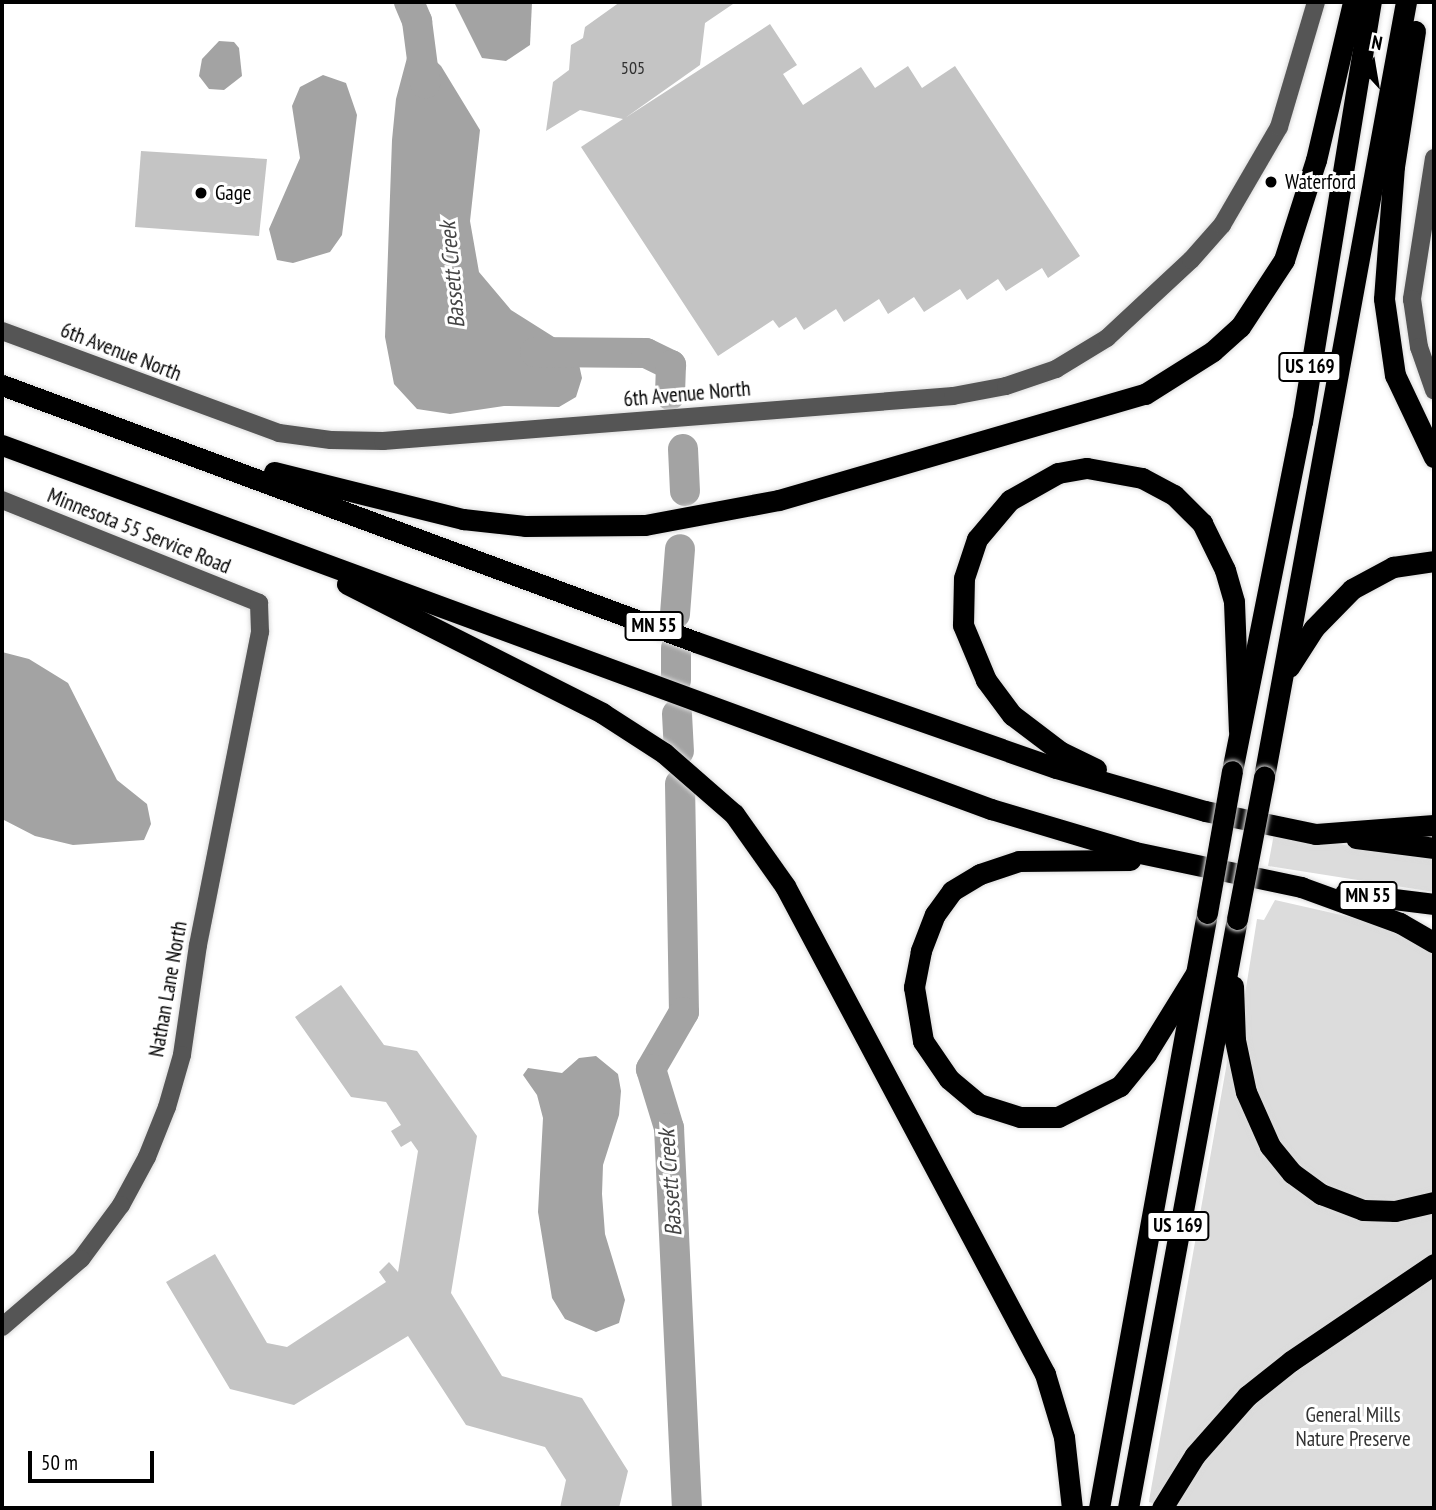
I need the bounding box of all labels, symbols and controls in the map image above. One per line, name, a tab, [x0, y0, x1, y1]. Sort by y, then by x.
north arrow	[1338, 28, 1408, 98]
text: N	[1370, 30, 1384, 55]
house number: 505	[621, 57, 645, 79]
place label: Waterford	[1285, 169, 1356, 195]
marker: Waterford	[1263, 174, 1279, 190]
place label: Gage	[215, 180, 251, 206]
marker: Gage	[193, 185, 209, 201]
water label: Bassett Creek	[434, 221, 470, 329]
street label: 6th Avenue North	[57, 317, 185, 387]
road number: US 169	[1277, 352, 1343, 382]
street label: 6th Avenue North	[622, 376, 752, 412]
street label: Minnesota 55 Service Road	[44, 483, 234, 579]
road number: MN 55	[624, 610, 684, 642]
road number: MN 55	[1338, 880, 1398, 912]
street label: Nathan Lane North	[144, 919, 192, 1059]
water label: Bassett Creek	[653, 1129, 687, 1237]
road number: US 169	[1145, 1210, 1211, 1242]
park label: General Mills Nature Preserve	[1295, 1402, 1411, 1452]
scale bar	[32, 1436, 158, 1480]
text: 50 m	[41, 1449, 78, 1476]

